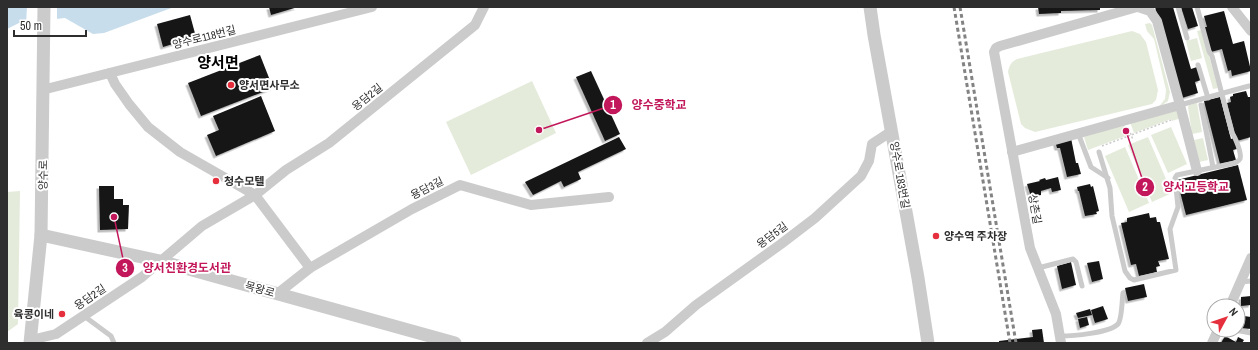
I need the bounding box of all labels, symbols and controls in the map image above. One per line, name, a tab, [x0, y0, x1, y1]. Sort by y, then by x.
scale bar	[14, 12, 86, 38]
text: 50 m	[20, 18, 42, 34]
street label: 양수로118번길	[171, 22, 237, 52]
district label: 양서면	[197, 52, 239, 73]
place label: 양서면사무소	[239, 78, 300, 92]
marker: 양서면사무소	[226, 80, 236, 90]
street label: 용담2길	[349, 80, 385, 114]
callout: 양수중학교	[603, 93, 694, 117]
text: 1	[610, 97, 616, 113]
text: 양수중학교	[631, 97, 687, 113]
street label: 양수로 183번길	[887, 140, 913, 210]
street label: 양수로	[36, 160, 50, 190]
place label: 청수모텔	[224, 174, 264, 188]
street label: 용담3길	[408, 174, 446, 202]
callout: 양서고등학교	[1135, 175, 1237, 199]
marker: 청수모텔	[211, 176, 221, 186]
text: 2	[1142, 179, 1148, 195]
text: 양서고등학교	[1163, 179, 1229, 195]
street label: 상촌길	[1025, 193, 1045, 225]
street label: 용담5길	[754, 219, 790, 251]
place label: 양수역 주차장	[944, 229, 1007, 243]
marker: 양수역 주차장	[931, 231, 941, 241]
callout: 양서친환경도서관	[115, 256, 239, 280]
text: 3	[122, 260, 128, 276]
text: 양서친환경도서관	[143, 260, 231, 276]
street label: 목왕로	[243, 278, 277, 300]
street label: 용담2길	[71, 281, 109, 313]
north arrow	[1206, 298, 1246, 338]
text: N	[1226, 305, 1241, 319]
place label: 육콩이네	[14, 307, 54, 321]
marker: 육콩이네	[57, 309, 67, 319]

